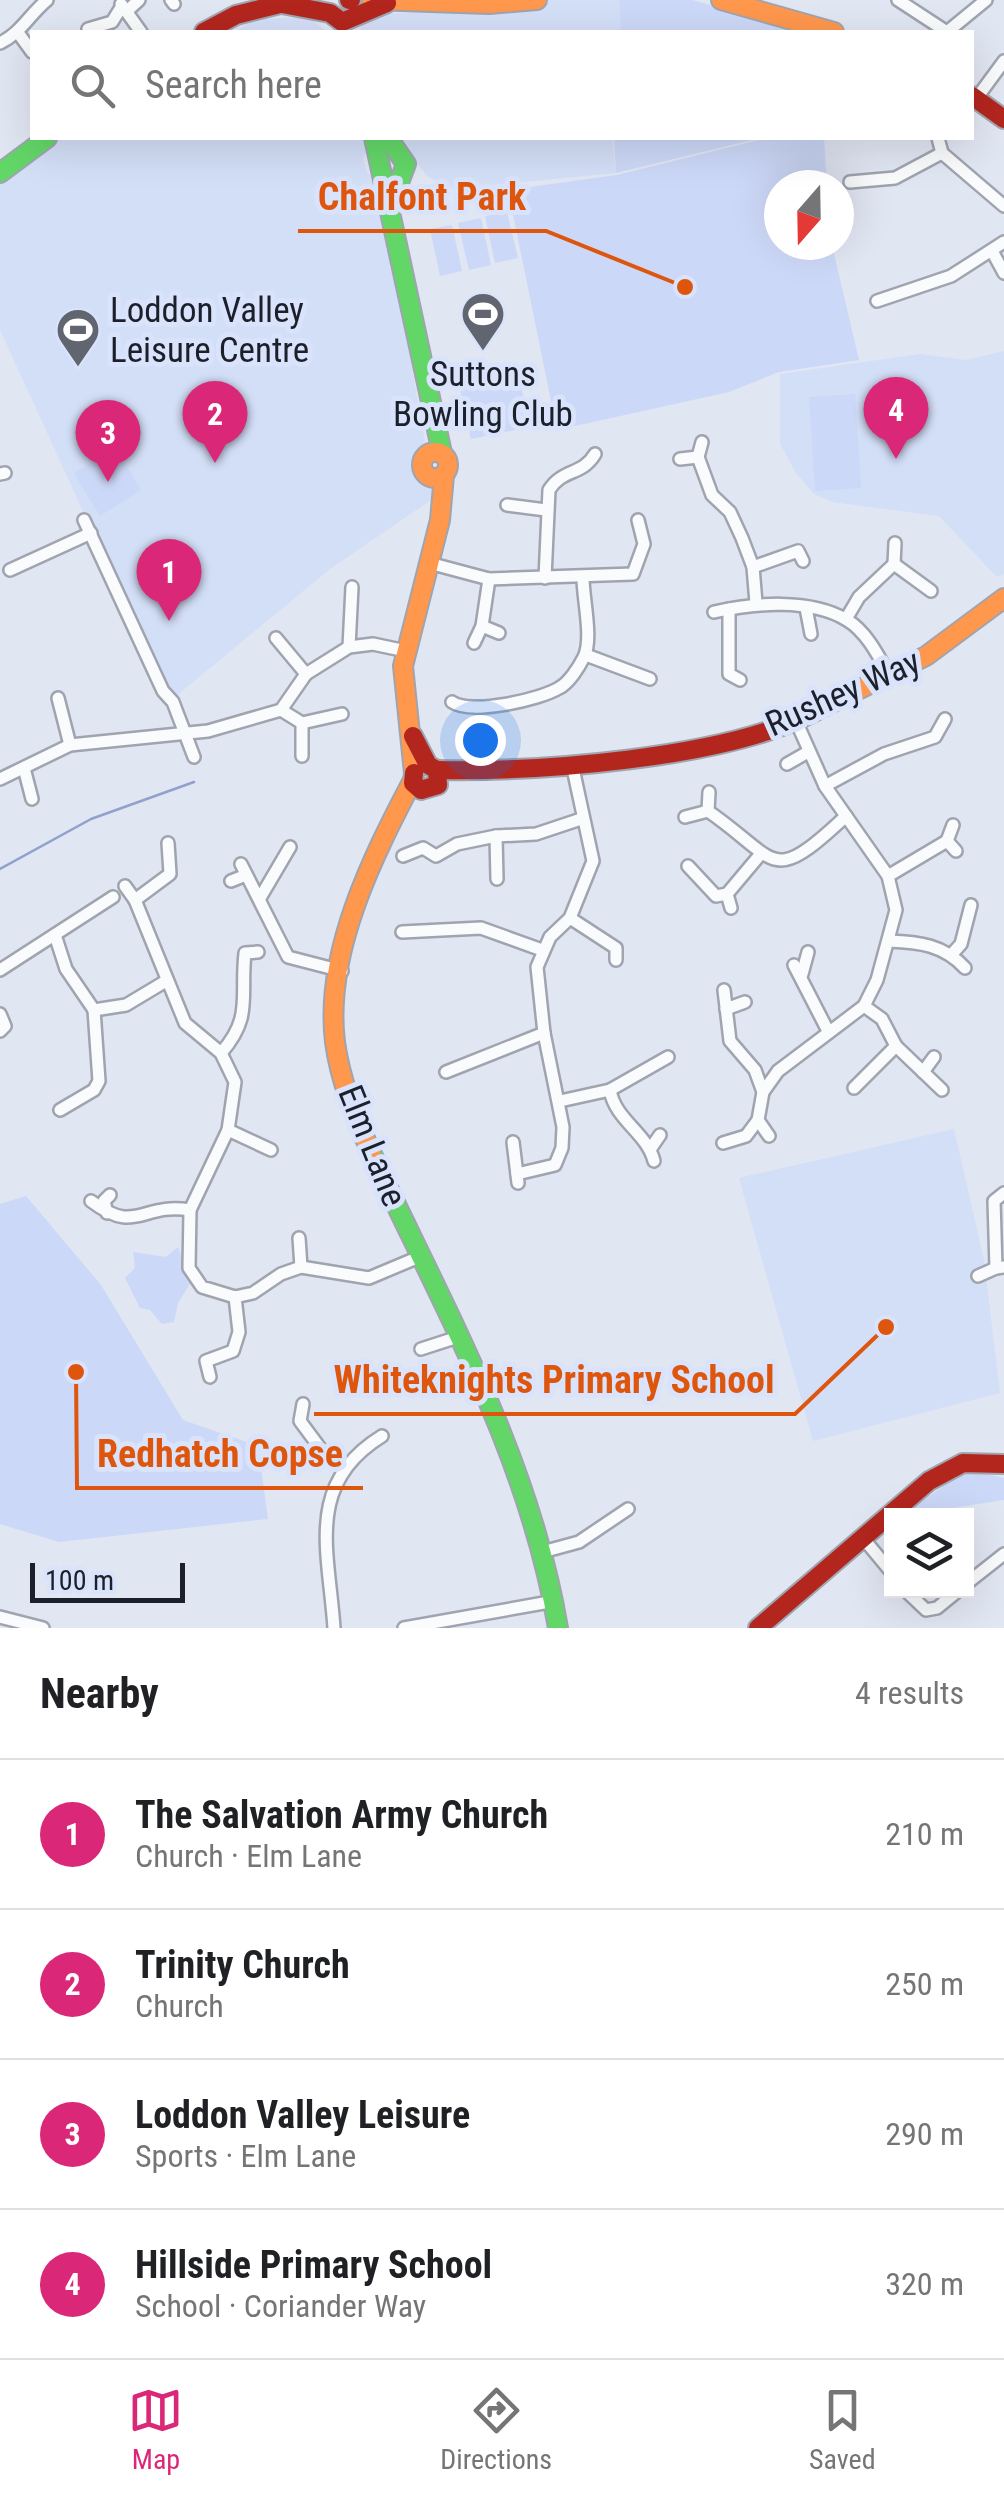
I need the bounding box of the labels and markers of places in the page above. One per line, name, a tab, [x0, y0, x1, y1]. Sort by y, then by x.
callout: Chalfont Park	[298, 163, 546, 231]
place label: Loddon Valley Leisure Centre	[110, 290, 309, 371]
sports icon: Suttons Bowling Club	[460, 291, 506, 352]
sports icon: Loddon Valley Leisure Centre	[55, 307, 101, 368]
place label: Suttons Bowling Club	[393, 354, 573, 435]
pin: 4	[864, 376, 928, 459]
pin: 2	[182, 380, 248, 463]
pin: 3	[76, 400, 140, 482]
pin: 1	[136, 538, 202, 621]
callout: Whiteknights Primary School	[314, 1346, 795, 1414]
callout: Redhatch Copse	[77, 1420, 363, 1488]

